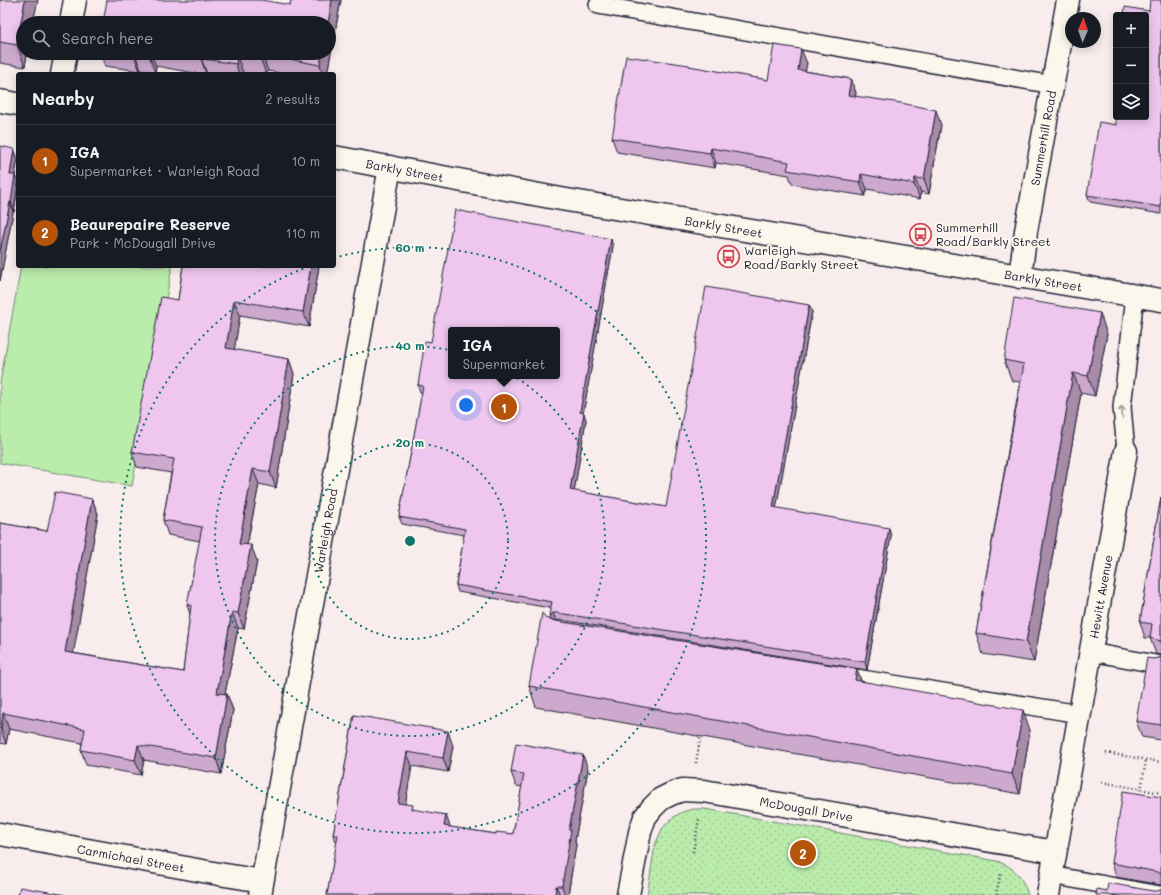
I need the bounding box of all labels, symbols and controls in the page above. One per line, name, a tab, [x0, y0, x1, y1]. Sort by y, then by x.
north arrow	[1065, 12, 1101, 48]
map controls	[1113, 12, 1149, 120]
button: +	[1113, 12, 1149, 48]
search box	[16, 16, 336, 60]
icon: search	[30, 27, 52, 49]
text: Search here	[62, 28, 153, 48]
button: −	[1113, 48, 1149, 84]
button: layers	[1113, 84, 1149, 120]
text: Nearby	[32, 87, 94, 109]
street label: Summerhill Road	[1026, 89, 1059, 187]
text: 2 results	[265, 90, 320, 107]
text: IGA	[70, 142, 100, 162]
text: 1	[42, 152, 48, 169]
text: 10 m	[292, 152, 320, 169]
street label: Barkly Street	[365, 155, 445, 185]
text: Supermarket · Warleigh Road	[70, 162, 259, 179]
street label: Barkly Street	[684, 212, 764, 241]
text: Beaurepaire Reserve	[70, 214, 230, 234]
place label: Summerhill Road/Barkly Street	[936, 219, 1051, 249]
bus stop icon: Summerhill Road/Barkly Street	[907, 221, 933, 247]
text: 2	[41, 224, 49, 241]
text: 110 m	[286, 224, 320, 241]
text: Park · McDougall Drive	[70, 234, 216, 251]
text: 60 m	[396, 239, 424, 255]
place label: Warleigh Road/Barkly Street	[744, 242, 859, 272]
bus stop icon: Warleigh Road/Barkly Street	[716, 244, 742, 270]
street label: Barkly Street	[1003, 266, 1083, 295]
popup	[448, 327, 560, 379]
text: IGA	[463, 335, 492, 355]
text: 40 m	[395, 337, 425, 353]
text: Supermarket	[463, 355, 545, 372]
pin: 1	[491, 392, 517, 422]
your location	[456, 395, 476, 415]
one-way arrow	[1119, 406, 1126, 419]
text: 20 m	[396, 434, 424, 450]
street label: Warleigh Road	[310, 487, 341, 574]
centre of rings	[403, 534, 417, 548]
street label: Hewitt Avenue	[1085, 553, 1116, 640]
street label: McDougall Drive	[758, 793, 854, 825]
pin: 2	[790, 838, 816, 868]
street label: Carmichael Street	[76, 840, 186, 876]

